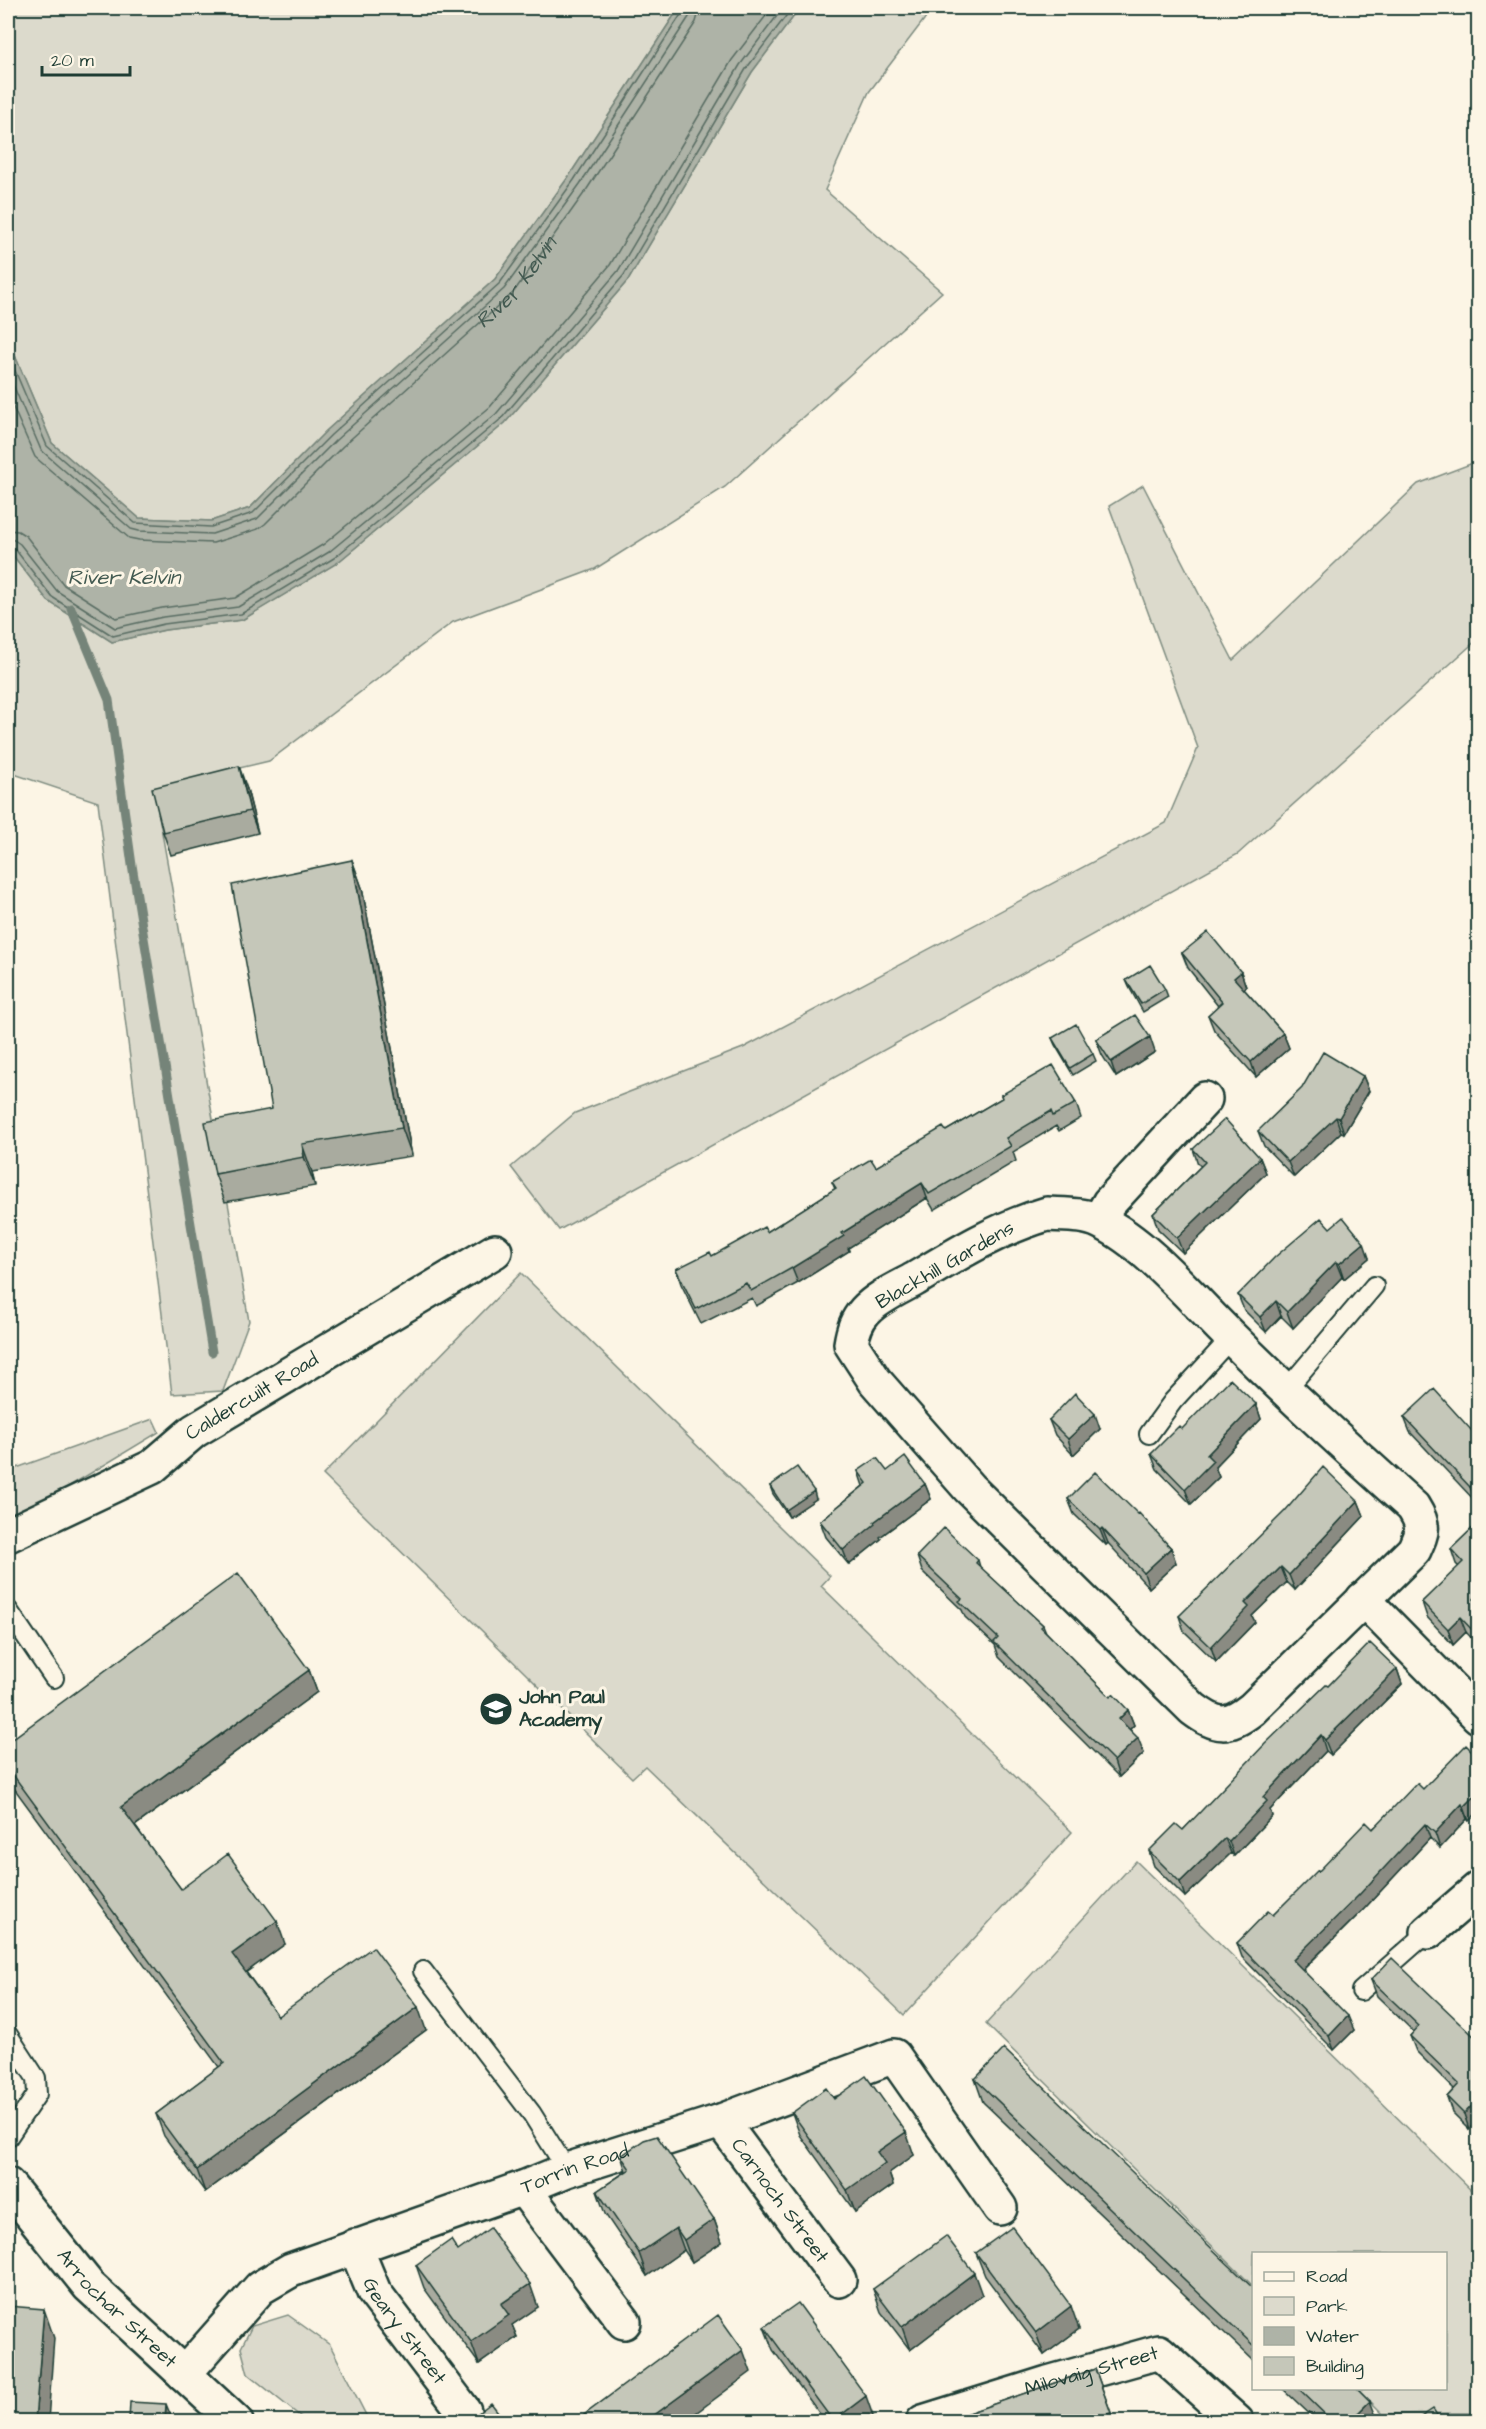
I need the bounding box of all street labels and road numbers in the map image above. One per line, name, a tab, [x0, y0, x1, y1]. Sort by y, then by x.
street label: Blackhill Gardens	[870, 1214, 1020, 1316]
street label: Caldercuilt Road	[179, 1346, 324, 1447]
street label: Carnoch Street	[724, 2132, 836, 2269]
street label: Torrin Road	[517, 2137, 632, 2201]
street label: Arrochar Street	[50, 2243, 183, 2375]
street label: Geary Street	[356, 2274, 453, 2390]
street label: Milovaig Street	[1021, 2339, 1161, 2403]

